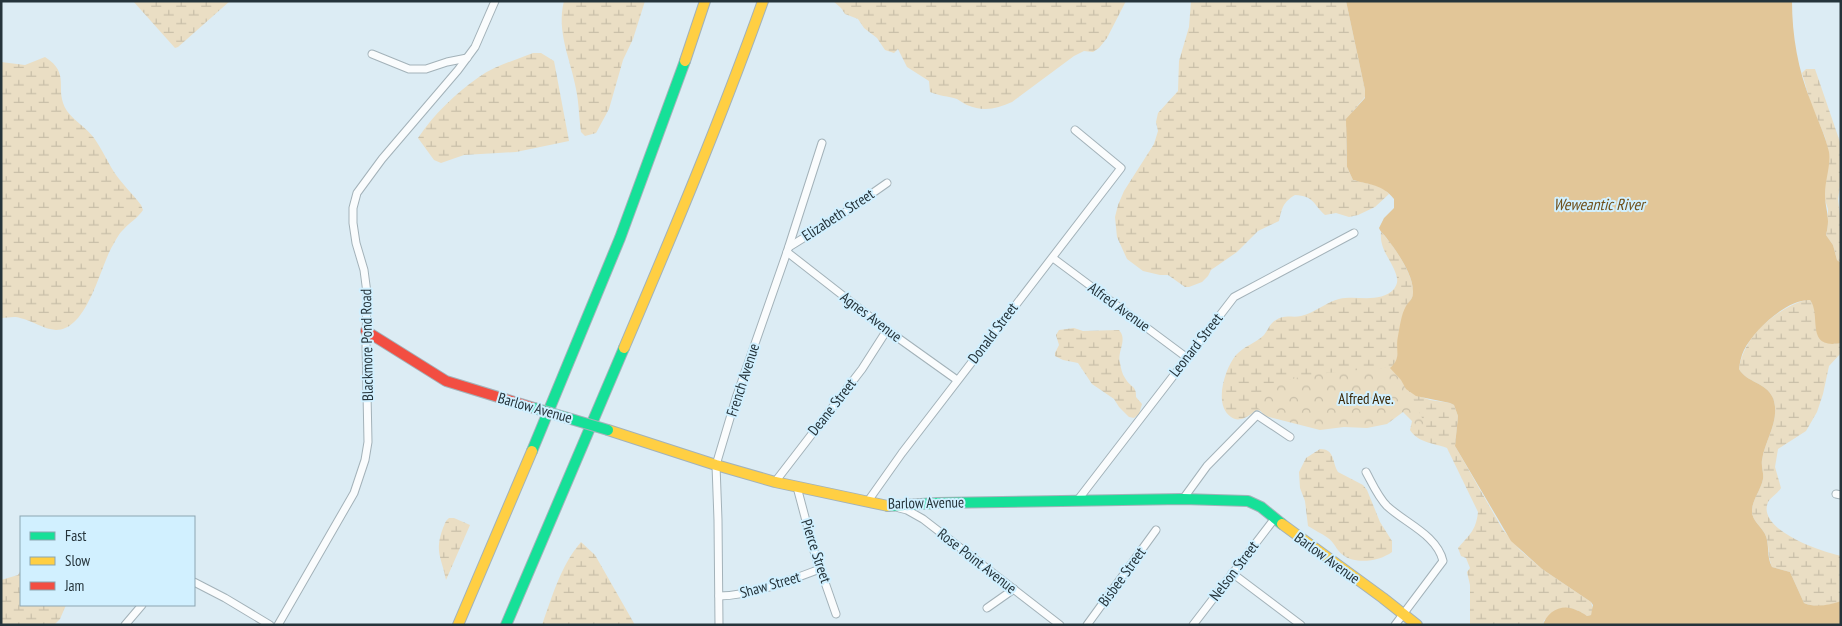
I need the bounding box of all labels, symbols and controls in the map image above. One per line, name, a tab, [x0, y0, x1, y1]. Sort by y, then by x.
street label: Elizabeth Street	[798, 184, 877, 245]
water label: Weweantic River	[1554, 194, 1647, 214]
street label: Alfred Avenue	[1085, 278, 1154, 335]
street label: Agnes Avenue	[837, 287, 906, 346]
street label: Blackmore Pond Road	[356, 289, 377, 401]
street label: Donald Street	[964, 299, 1022, 367]
street label: Leonard Street	[1165, 309, 1226, 380]
street label: French Avenue	[722, 341, 763, 419]
street label: Deane Street	[803, 374, 860, 439]
street label: Barlow Avenue	[496, 388, 574, 427]
park label: Alfred Ave.	[1338, 389, 1394, 408]
street label: Barlow Avenue	[888, 492, 964, 513]
legend	[20, 516, 195, 606]
street label: Pierce Street	[797, 517, 836, 585]
street label: Rose Point Avenue	[934, 524, 1021, 597]
text: Fast	[65, 526, 86, 545]
street label: Barlow Avenue	[1291, 527, 1364, 588]
street label: Nelson Street	[1205, 537, 1262, 604]
street label: Bisbee Street	[1094, 543, 1149, 610]
text: Slow	[65, 551, 90, 570]
street label: Shaw Street	[738, 567, 802, 602]
text: Jam	[64, 576, 84, 595]

